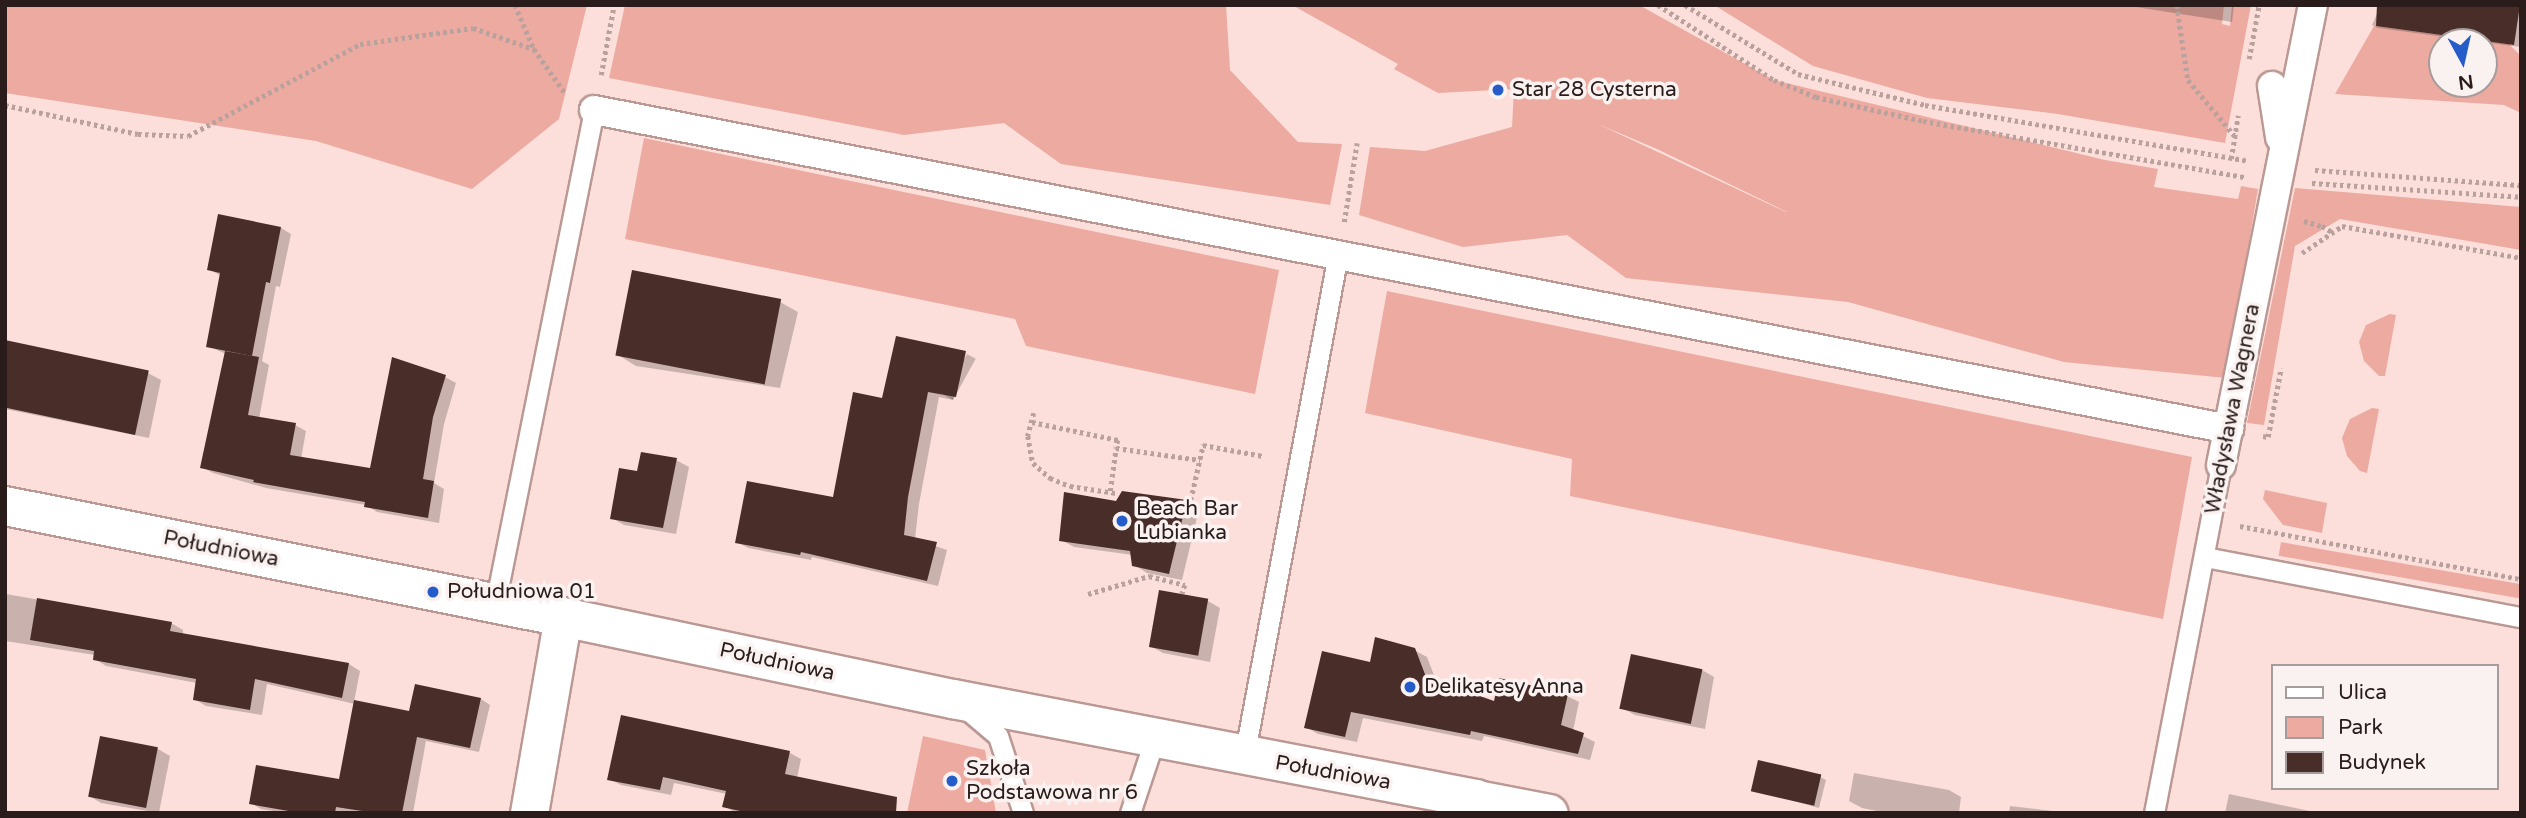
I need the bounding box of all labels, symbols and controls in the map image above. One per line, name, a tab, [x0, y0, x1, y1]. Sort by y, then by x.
north arrow	[2428, 28, 2498, 98]
text: N	[2457, 70, 2475, 94]
place label: Star 28 Cysterna	[1512, 77, 1677, 103]
marker: Star 28 Cysterna	[1490, 82, 1506, 98]
street label: Władysława Wagnera	[2200, 302, 2266, 516]
place label: Beach Bar Lubianka	[1136, 496, 1238, 546]
marker: Beach Bar Lubianka	[1114, 513, 1130, 529]
street label: Południowa	[161, 525, 281, 573]
place label: Południowa 01	[447, 579, 596, 605]
marker: Południowa 01	[425, 584, 441, 600]
street label: Południowa	[717, 638, 837, 686]
legend	[2270, 664, 2498, 790]
place label: Delikatesy Anna	[1424, 674, 1584, 700]
marker: Delikatesy Anna	[1402, 679, 1418, 695]
text: Ulica	[2338, 680, 2387, 705]
text: Park	[2338, 715, 2383, 740]
street label: Południowa	[1273, 750, 1393, 796]
text: Budynek	[2338, 750, 2426, 775]
place label: Szkoła Podstawowa nr 6	[966, 756, 1138, 806]
marker: Szkoła Podstawowa nr 6	[944, 773, 960, 789]

